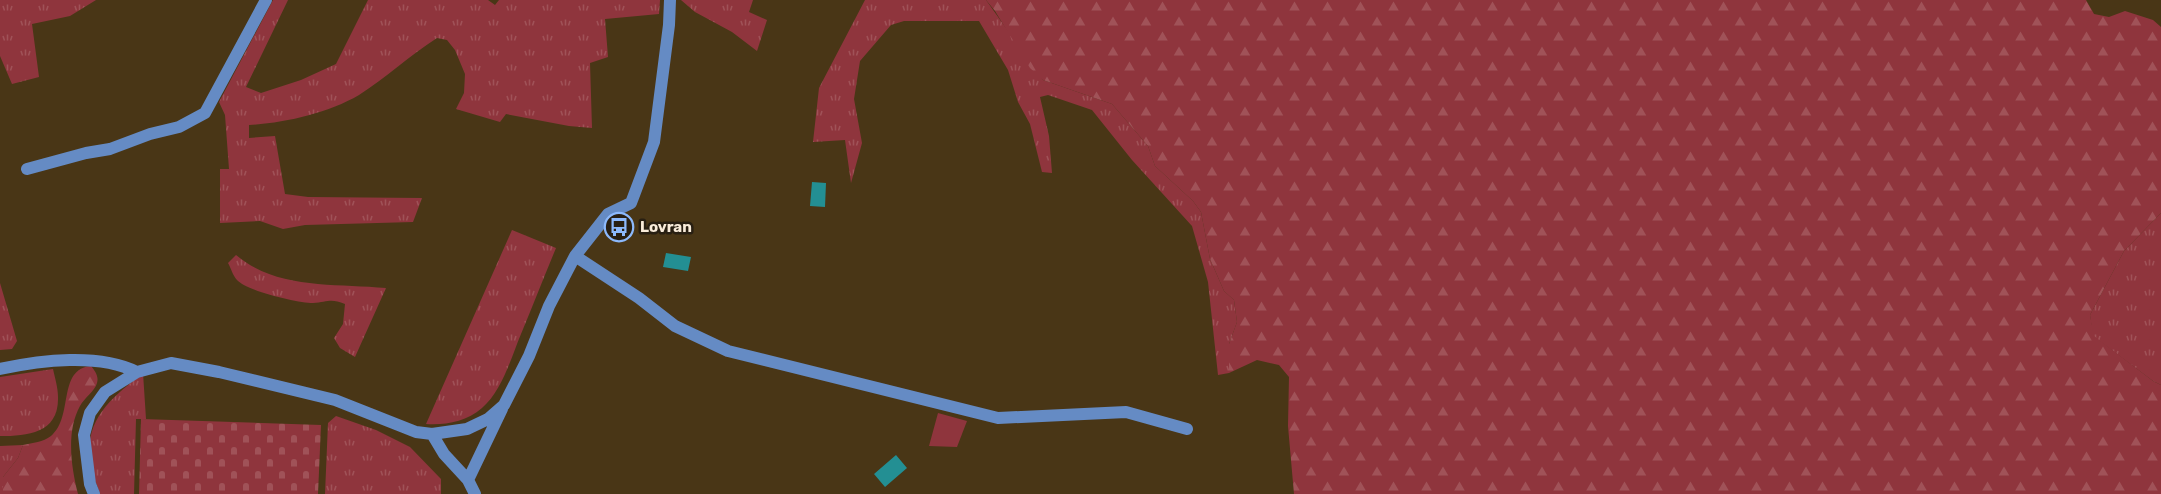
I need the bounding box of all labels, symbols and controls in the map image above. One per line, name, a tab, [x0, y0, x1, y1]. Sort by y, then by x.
bus stop icon: Lovran	[603, 211, 635, 243]
place label: Lovran	[640, 218, 692, 236]

